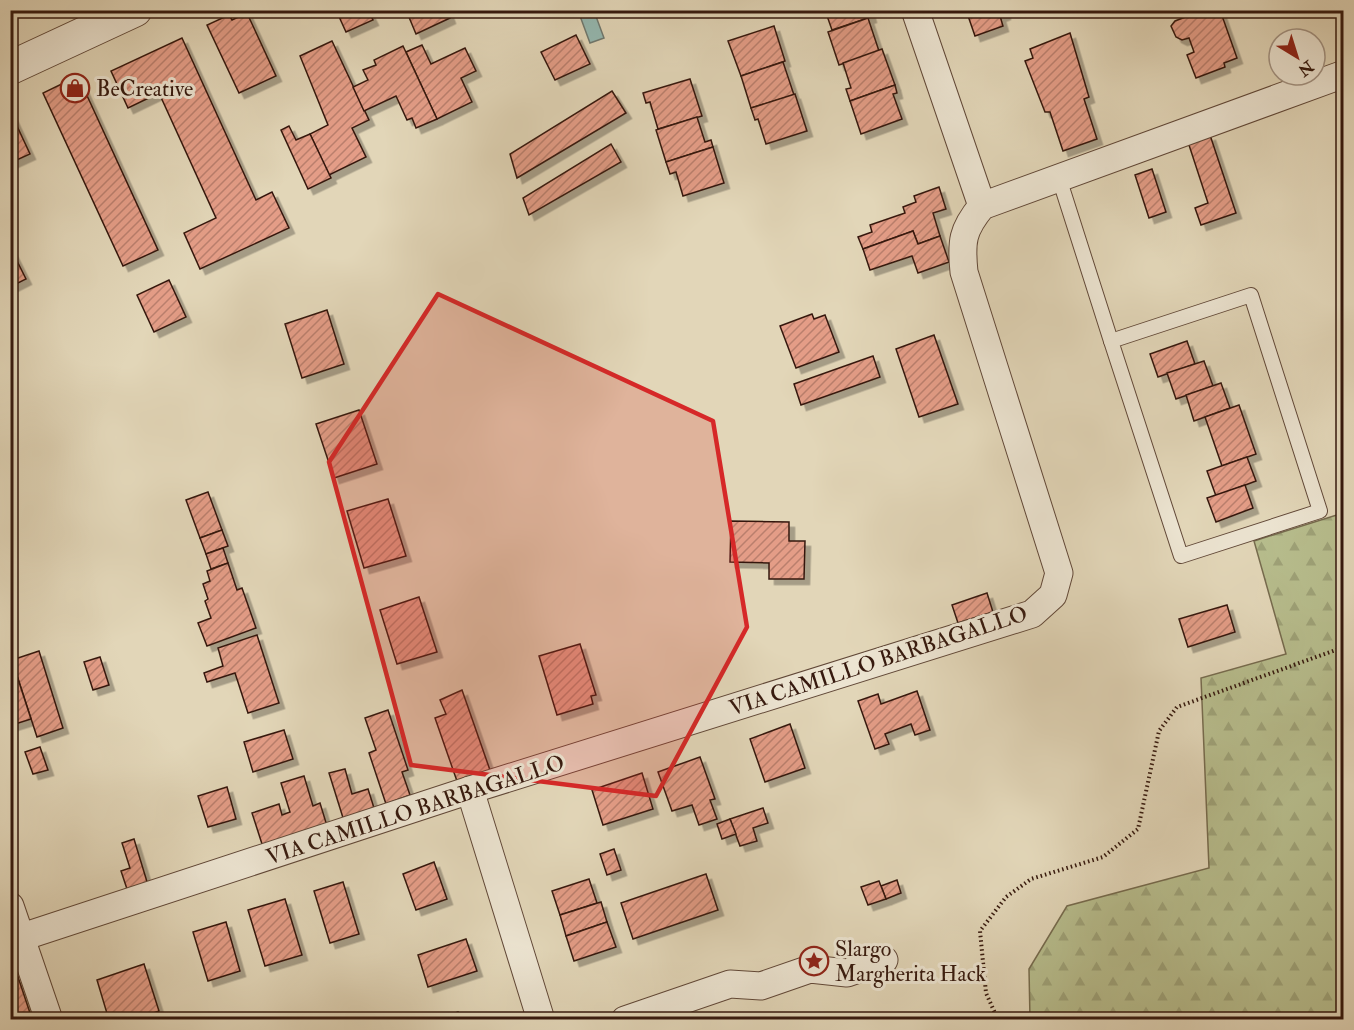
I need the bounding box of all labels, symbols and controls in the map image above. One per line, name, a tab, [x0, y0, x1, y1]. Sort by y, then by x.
north arrow	[1267, 27, 1327, 87]
text: N	[1293, 55, 1318, 81]
shop icon: BeCreative	[59, 72, 91, 104]
place label: BeCreative	[96, 75, 193, 103]
street label: VIA CAMILLO BARBAGALLO	[726, 599, 1031, 722]
street label: VIA CAMILLO BARBAGALLO	[263, 748, 568, 871]
place label: Slargo Margherita Hack	[835, 935, 987, 988]
place icon: Slargo Margherita Hack	[798, 945, 830, 977]

